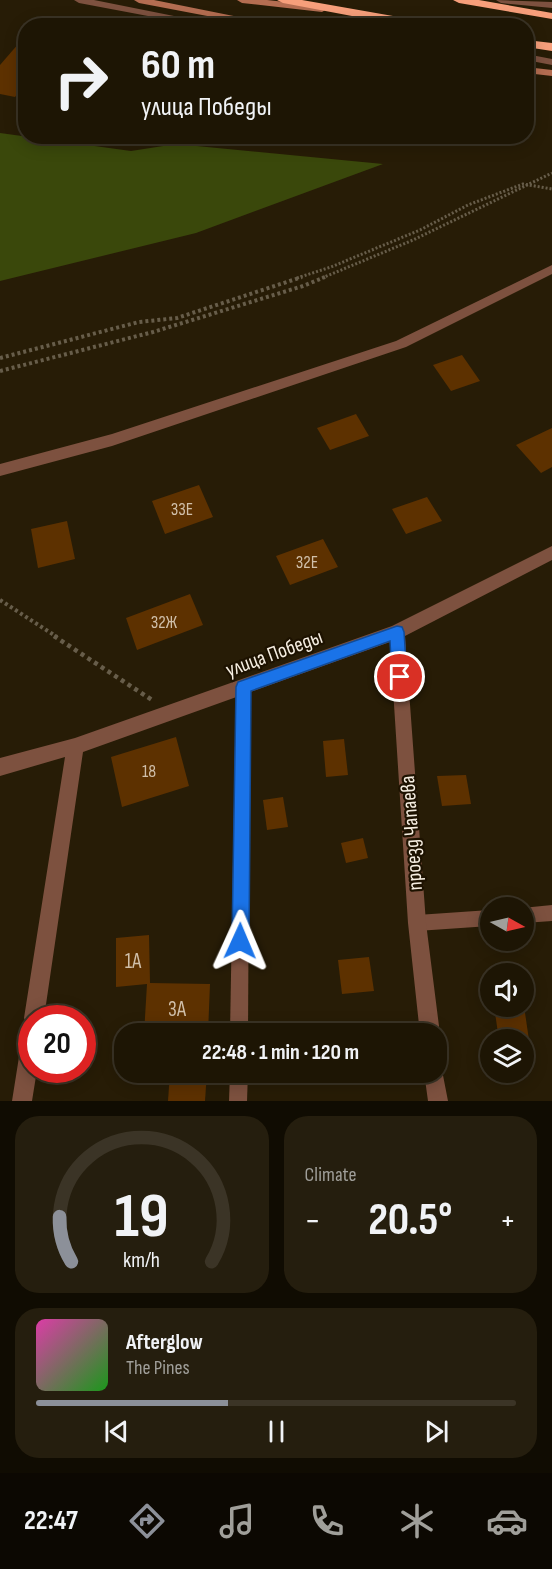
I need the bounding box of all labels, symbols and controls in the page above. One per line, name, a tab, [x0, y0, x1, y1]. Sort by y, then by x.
text: 60 m	[141, 40, 215, 91]
icon: right	[42, 42, 120, 120]
text: улица Победы	[141, 91, 272, 123]
house number: 33Е	[171, 499, 193, 520]
house number: 32Е	[296, 552, 318, 573]
house number: 32Ж	[151, 612, 178, 633]
street label: улица Победы	[222, 624, 326, 683]
pin	[374, 651, 425, 702]
icon: arrive	[383, 660, 416, 693]
house number: 18	[142, 761, 156, 782]
street label: проезд Чапаева	[395, 775, 428, 891]
north arrow	[480, 897, 534, 951]
map controls	[480, 897, 534, 1083]
position arrow	[208, 909, 272, 973]
house number: 1А	[125, 949, 142, 974]
button: sound	[480, 963, 534, 1017]
house number: 3А	[168, 997, 187, 1022]
speed limit sign: 20	[18, 1005, 96, 1083]
button: layers	[480, 1029, 534, 1083]
text: 22:48 · 1 min · 120 m	[202, 1039, 359, 1066]
text: Climate	[305, 1163, 357, 1187]
text: 19	[115, 1180, 169, 1255]
text: 20.5°	[368, 1193, 452, 1248]
text: −	[305, 1201, 321, 1241]
text: +	[500, 1201, 516, 1241]
text: km/h	[123, 1248, 160, 1273]
text: Afterglow	[126, 1329, 203, 1356]
text: The Pines	[126, 1356, 190, 1380]
icon: previous	[100, 1415, 133, 1448]
icon: pause	[260, 1415, 293, 1448]
icon: next	[420, 1415, 453, 1448]
icon: directions	[126, 1500, 168, 1542]
icon: music	[216, 1500, 258, 1542]
icon: phone	[306, 1500, 348, 1542]
icon: climate	[396, 1500, 438, 1542]
icon: car	[486, 1500, 528, 1542]
text: 22:47	[24, 1505, 78, 1537]

